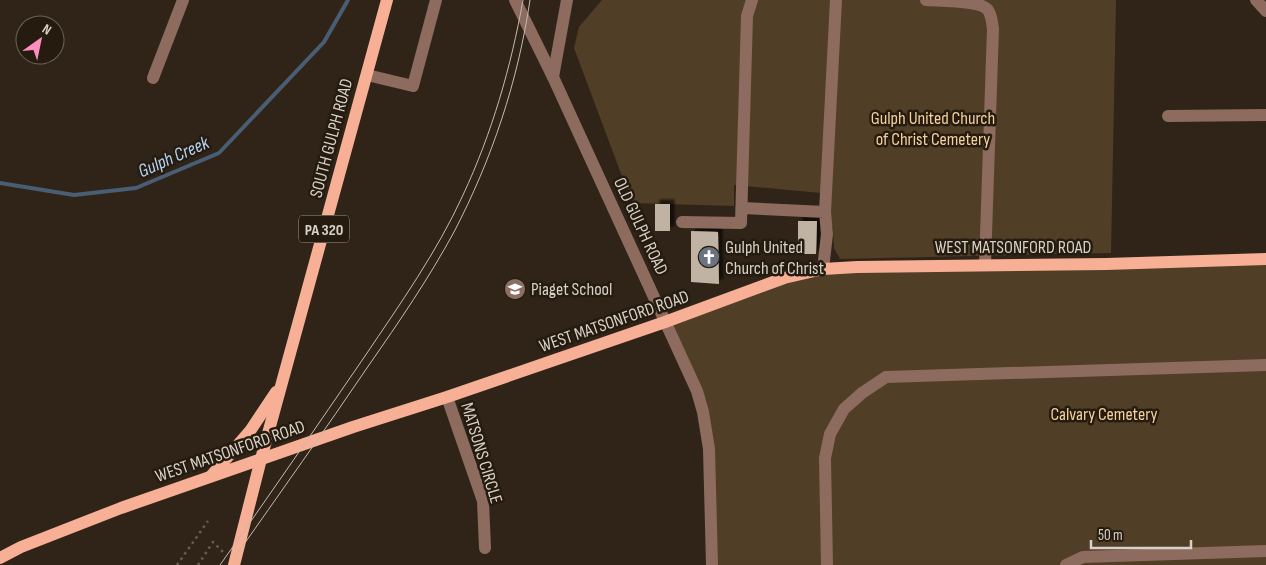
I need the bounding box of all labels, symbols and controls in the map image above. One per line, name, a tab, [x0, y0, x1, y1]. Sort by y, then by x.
north arrow	[15, 15, 65, 65]
text: N	[39, 20, 55, 39]
street label: SOUTH GULPH ROAD	[305, 76, 357, 200]
park label: Gulph United Church of Christ Cemetery	[871, 108, 995, 150]
water label: Gulph Creek	[135, 131, 213, 183]
street label: OLD GULPH ROAD	[609, 174, 672, 278]
road number: PA 320	[299, 215, 349, 242]
place label: Gulph United Church of Christ	[725, 237, 824, 279]
street label: WEST MATSONFORD ROAD	[935, 237, 1091, 258]
church icon: Gulph United Church of Christ	[697, 245, 721, 269]
school or university icon: Piaget School	[503, 277, 527, 301]
place label: Piaget School	[531, 279, 612, 300]
street label: WEST MATSONFORD ROAD	[537, 286, 692, 357]
street label: MATSONS CIRCLE	[456, 400, 507, 506]
park label: Calvary Cemetery	[1051, 404, 1157, 425]
street label: WEST MATSONFORD ROAD	[153, 416, 308, 487]
scale bar	[1091, 518, 1191, 550]
text: 50 m	[1098, 526, 1123, 545]

